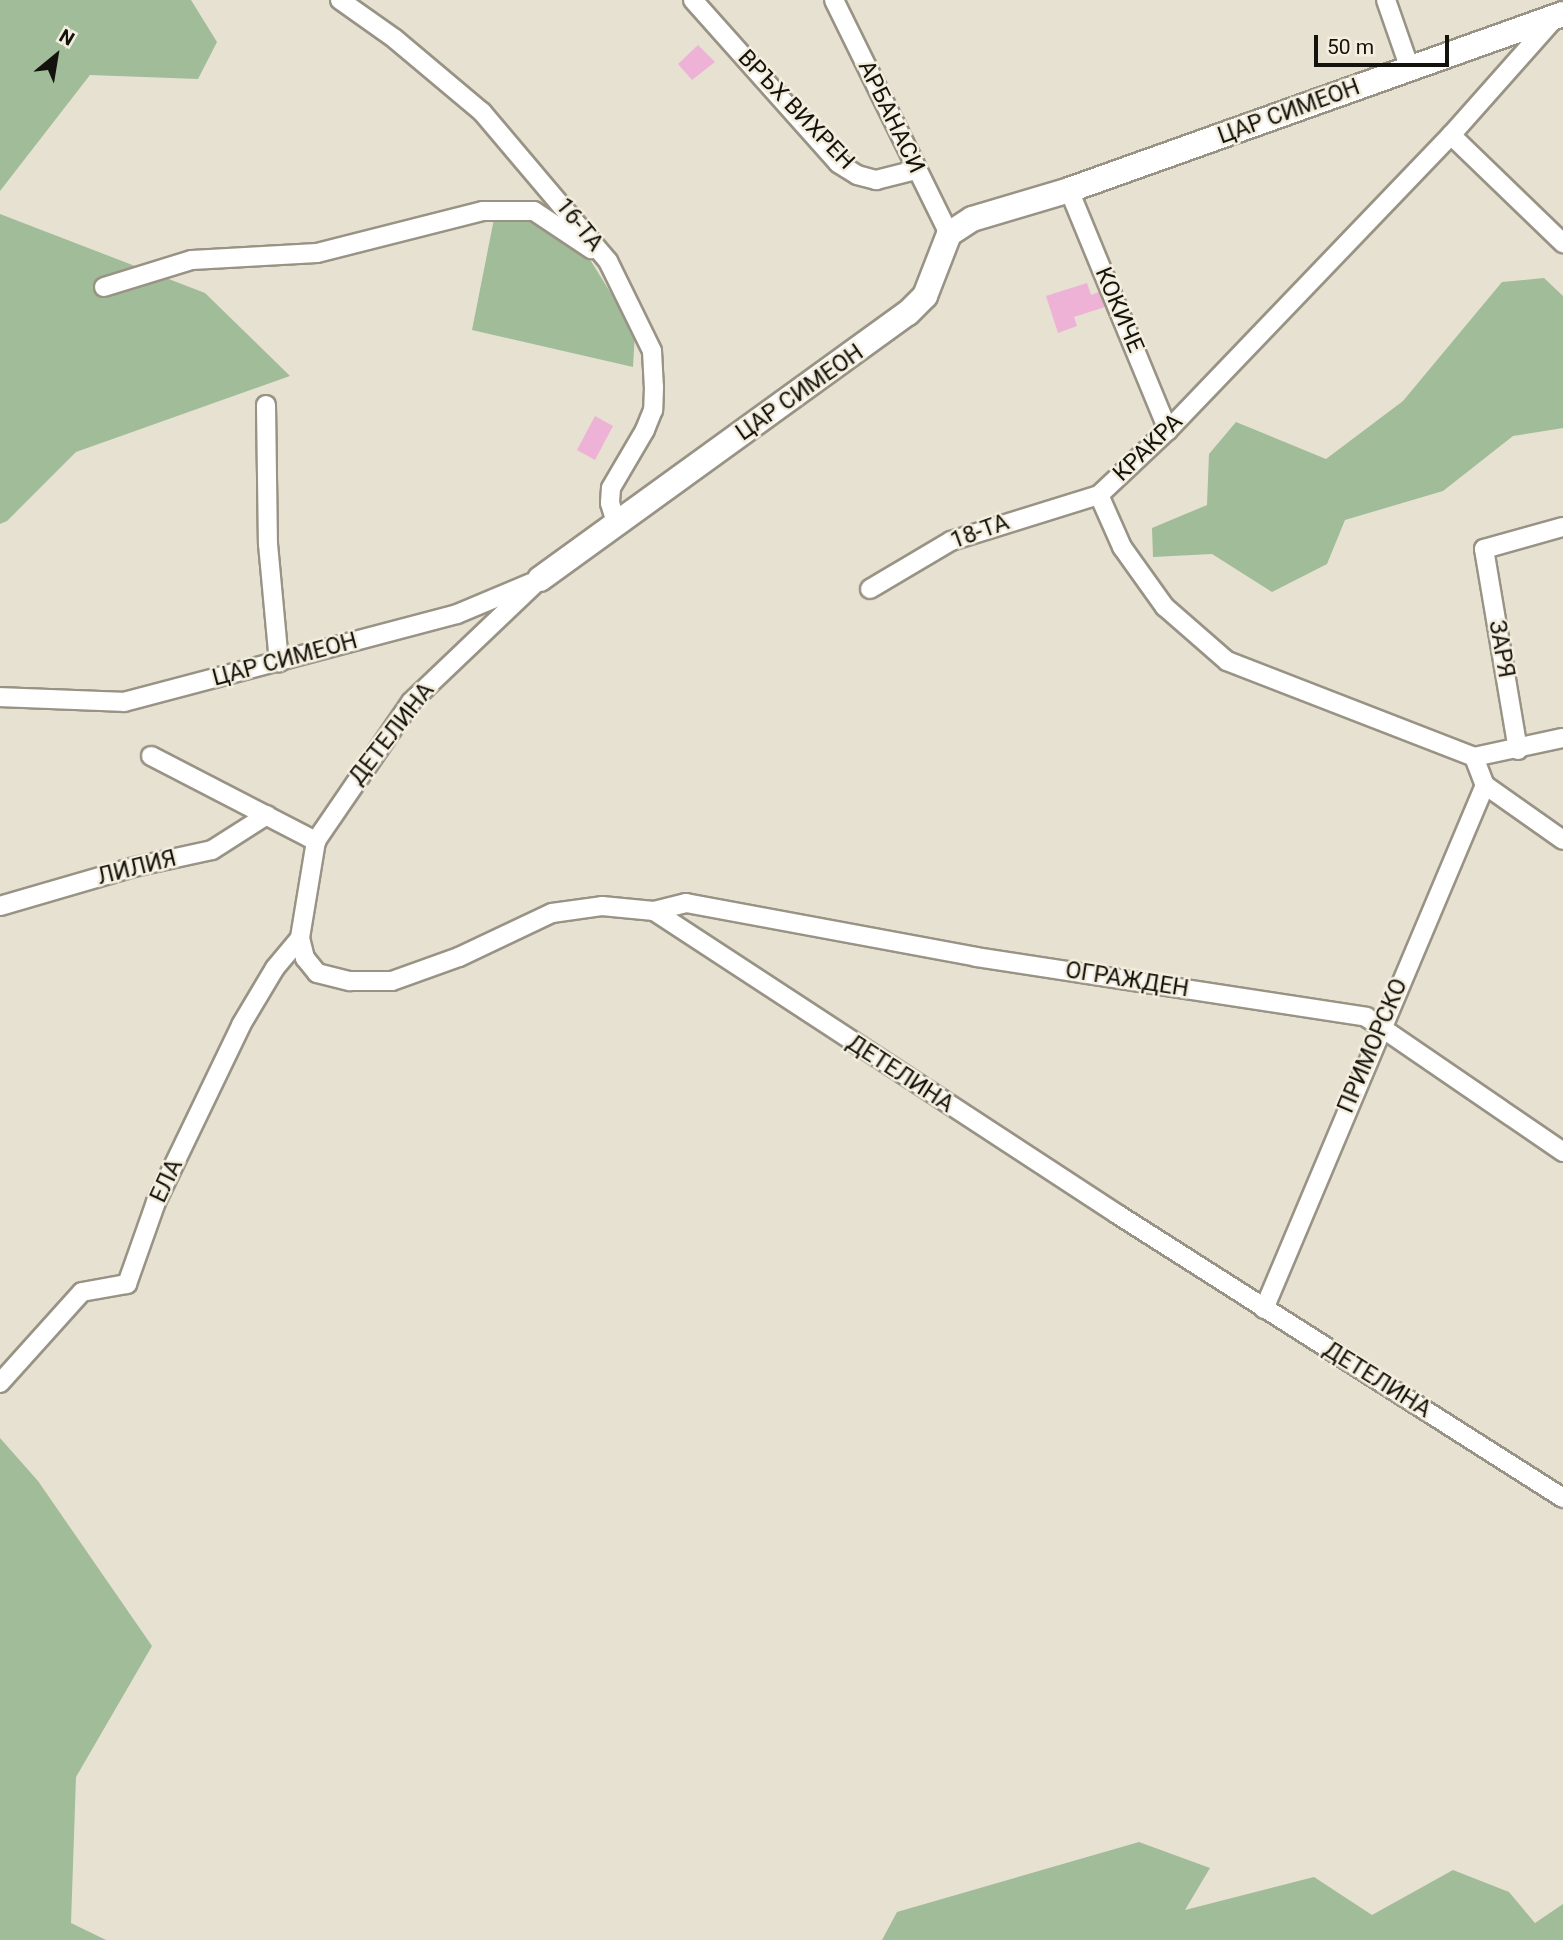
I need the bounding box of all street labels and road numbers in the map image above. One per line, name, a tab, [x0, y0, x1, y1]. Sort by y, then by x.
street label: ВРЪХ ВИХРЕН	[732, 44, 860, 176]
street label: АРБАНАСИ	[852, 56, 930, 178]
street label: ЦАР СИМЕОН	[1214, 74, 1364, 150]
street label: 16-ТА	[549, 193, 609, 257]
street label: КОКИЧЕ	[1089, 263, 1149, 357]
street label: ЦАР СИМЕОН	[731, 339, 869, 447]
street label: КРАКРА	[1108, 408, 1188, 488]
street label: 18-ТА	[947, 509, 1013, 555]
street label: ЗАРЯ	[1482, 618, 1520, 680]
street label: ЦАР СИМЕОН	[209, 627, 361, 693]
street label: ДЕТЕЛИНА	[344, 678, 440, 790]
street label: ЛИЛИЯ	[95, 845, 179, 891]
street label: ОГРАЖДЕН	[1063, 957, 1191, 1003]
street label: ПРИМОРСКО	[1332, 975, 1414, 1117]
street label: ДЕТЕЛИНА	[841, 1029, 959, 1119]
street label: ЕЛА	[145, 1155, 189, 1207]
street label: ДЕТЕЛИНА	[1318, 1336, 1436, 1424]

